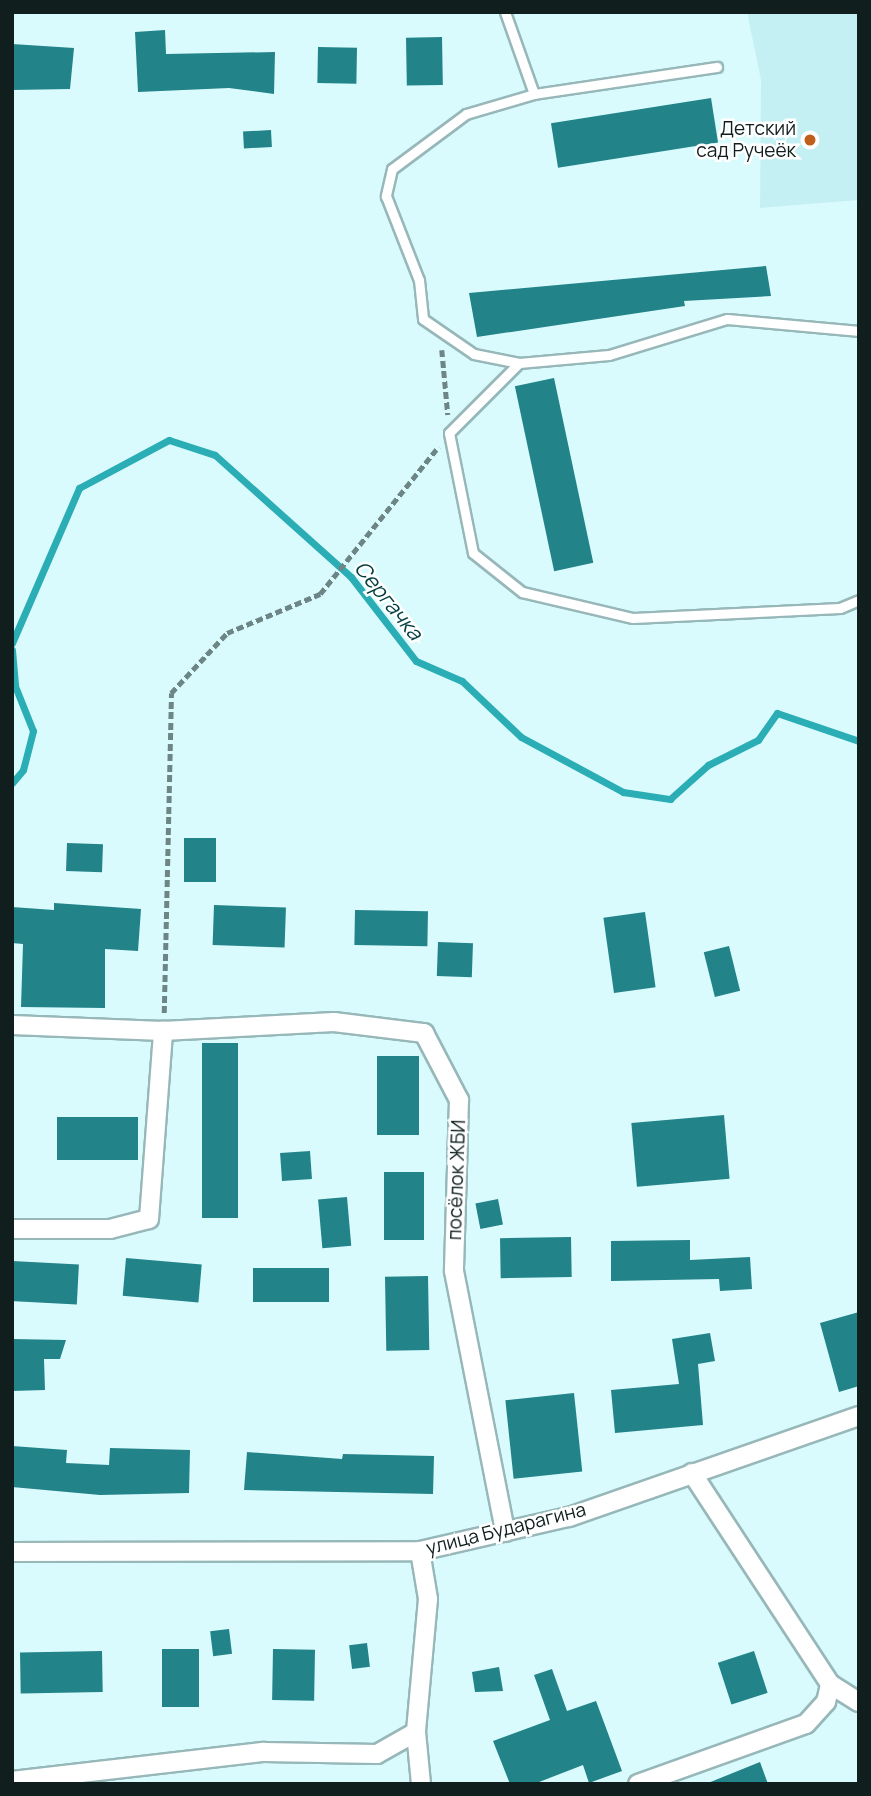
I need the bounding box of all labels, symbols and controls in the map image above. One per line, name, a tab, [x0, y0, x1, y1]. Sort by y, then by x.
place label: Детский сад Ручеёк	[696, 118, 796, 162]
marker: Детский сад Ручеёк	[802, 132, 818, 148]
water label: Сергачка	[350, 555, 428, 645]
street label: посёлок ЖБИ	[444, 1119, 470, 1241]
street label: улица Бударагина	[424, 1498, 588, 1560]

